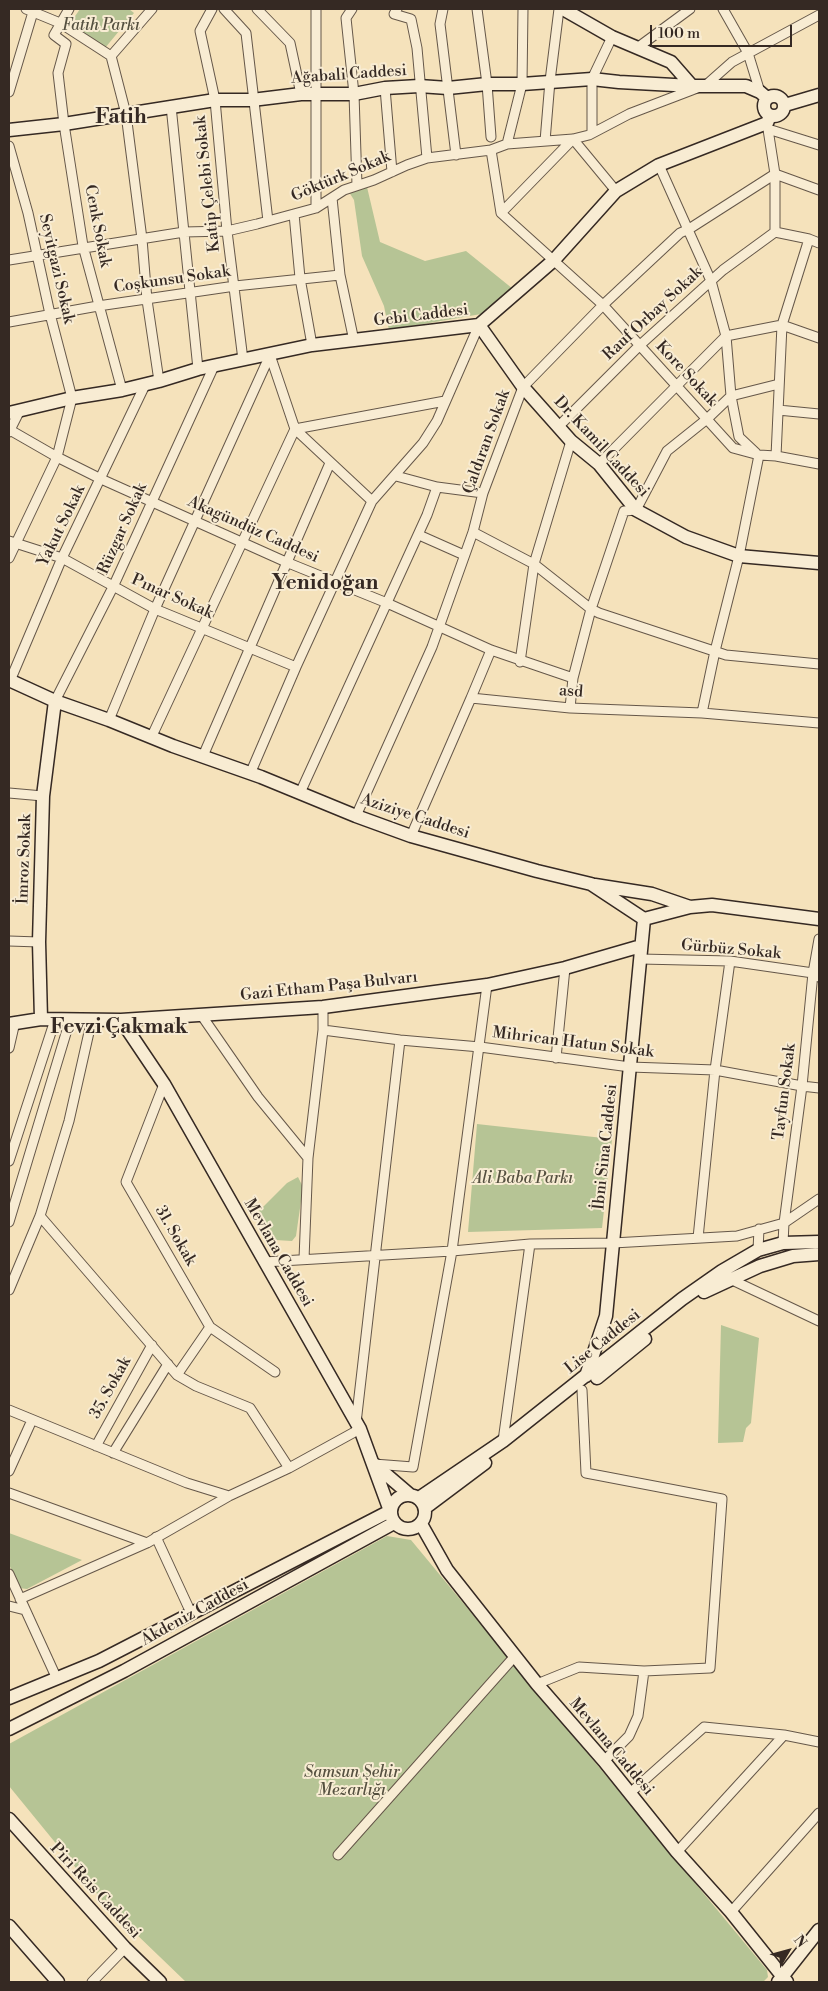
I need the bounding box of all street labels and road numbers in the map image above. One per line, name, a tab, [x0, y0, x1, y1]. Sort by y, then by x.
street label: Ağabali Caddesi	[290, 61, 408, 89]
street label: Katip Çelebi Sokak	[191, 115, 225, 253]
street label: Göktürk Sokak	[289, 147, 393, 207]
street label: Cenk Sokak	[80, 183, 114, 269]
street label: Seyitgazi Sokak	[34, 212, 78, 326]
street label: Coşkunsu Sokak	[113, 262, 231, 298]
street label: Rauf Orbay Sokak	[599, 263, 707, 365]
street label: Gebi Caddesi	[373, 301, 469, 331]
street label: Kore Sokak	[651, 337, 721, 411]
street label: Çaldıran Sokak	[459, 387, 515, 497]
street label: Dr. Kamil Caddesi	[549, 393, 653, 501]
street label: Rüzgar Sokak	[94, 480, 152, 578]
street label: Yakut Sokak	[34, 482, 90, 570]
street label: Akagündüz Caddesi	[184, 492, 322, 568]
street label: Pınar Sokak	[128, 570, 216, 624]
street label: asd	[558, 682, 584, 702]
street label: Aziziye Caddesi	[358, 790, 472, 844]
street label: İmroz Sokak	[14, 814, 36, 904]
street label: Gürbüz Sokak	[680, 936, 782, 964]
street label: Gazi Etham Paşa Bulvarı	[239, 968, 419, 1006]
street label: Mihrican Hatun Sokak	[491, 1024, 655, 1062]
street label: Tayfun Sokak	[770, 1043, 800, 1141]
street label: İbni Sina Caddesi	[590, 1083, 622, 1211]
street label: Mevlana Caddesi	[239, 1196, 317, 1310]
street label: 31. Sokak	[150, 1203, 200, 1269]
street label: Lise Caddesi	[561, 1306, 645, 1378]
street label: 35. Sokak	[86, 1354, 136, 1422]
street label: Akdeniz Caddesi	[138, 1576, 252, 1650]
street label: Mevlana Caddesi	[565, 1694, 657, 1800]
street label: Piri Reis Caddesi	[46, 1839, 144, 1943]

